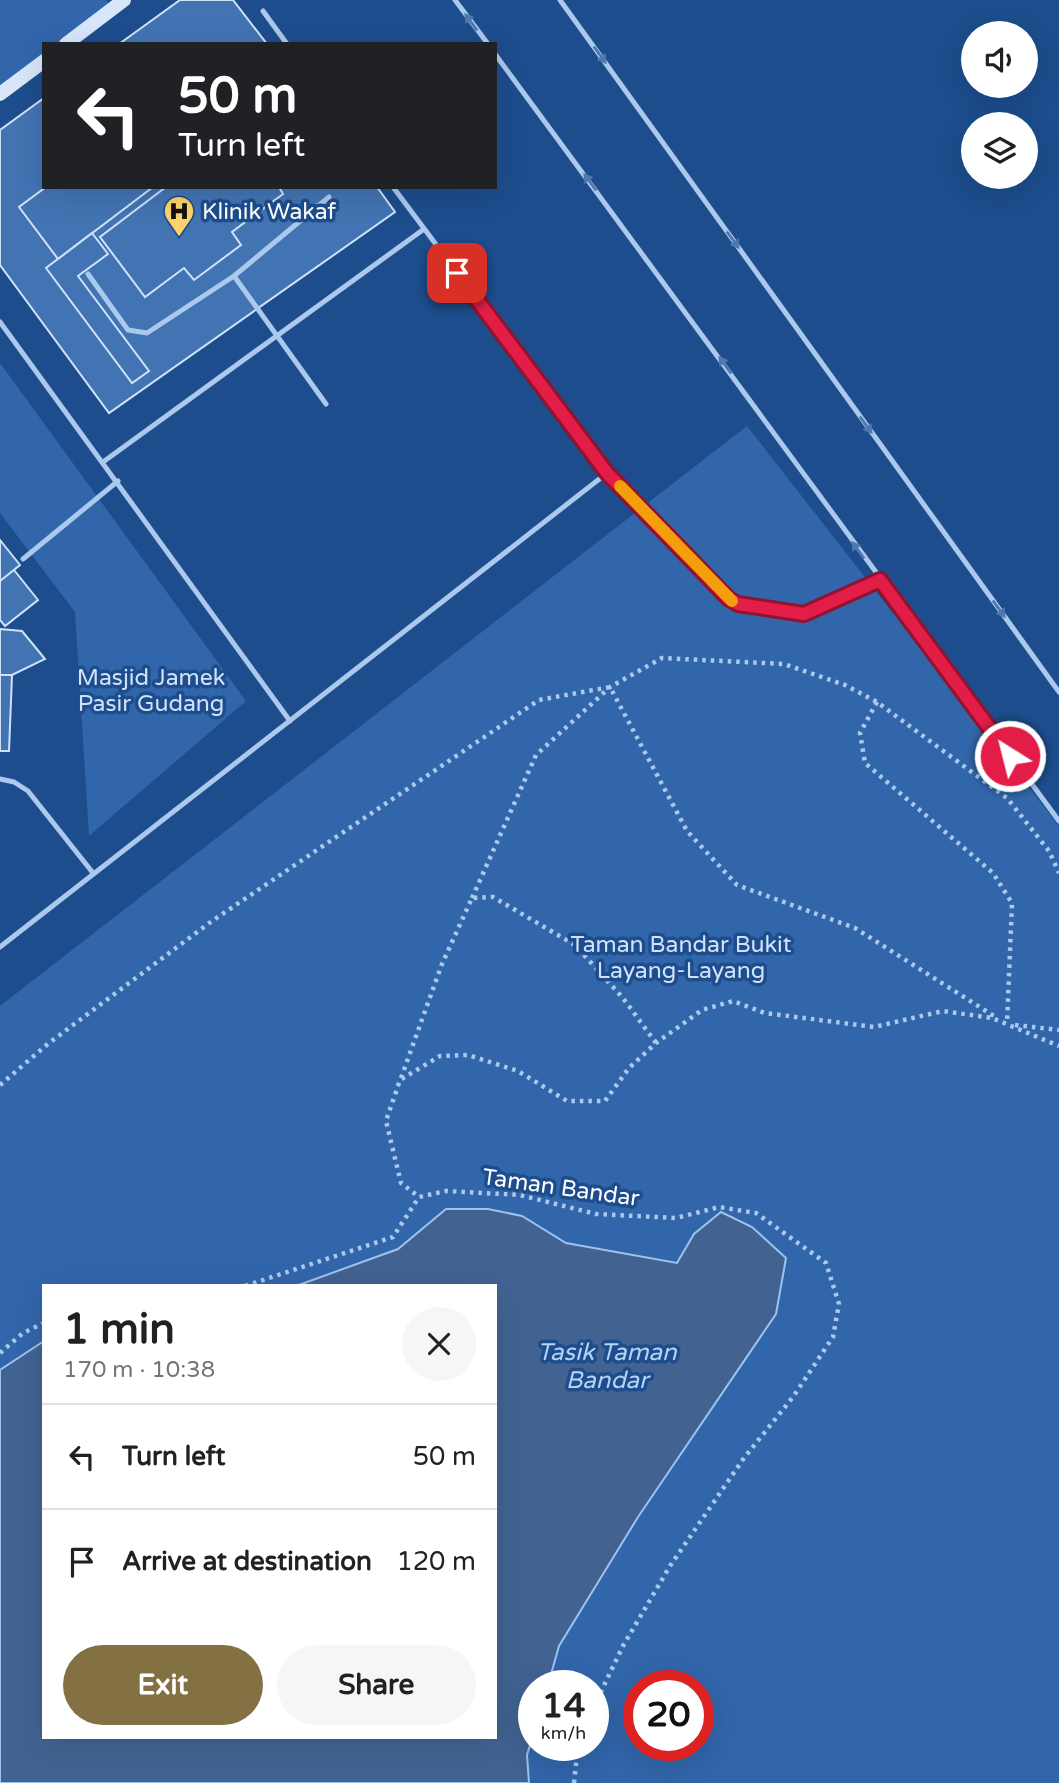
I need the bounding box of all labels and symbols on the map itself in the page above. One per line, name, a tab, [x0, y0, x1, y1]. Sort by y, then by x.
one-way arrow	[465, 13, 479, 31]
one-way arrow	[593, 46, 607, 64]
one-way arrow	[583, 173, 597, 192]
hospital icon: Klinik Wakaf	[162, 194, 196, 238]
place label: Klinik Wakaf	[202, 198, 336, 226]
one-way arrow	[726, 231, 740, 249]
pin	[427, 243, 487, 303]
one-way arrow	[718, 356, 732, 375]
one-way arrow	[859, 416, 873, 434]
one-way arrow	[852, 541, 866, 559]
one-way arrow	[992, 600, 1006, 618]
park label: Masjid Jamek Pasir Gudang	[77, 664, 225, 718]
position arrow	[973, 719, 1047, 793]
park label: Taman Bandar Bukit Layang-Layang	[570, 931, 792, 985]
street label: Taman Bandar	[481, 1163, 641, 1213]
water label: Tasik Taman Bandar	[537, 1338, 678, 1395]
speed limit sign: 20	[623, 1670, 714, 1761]

